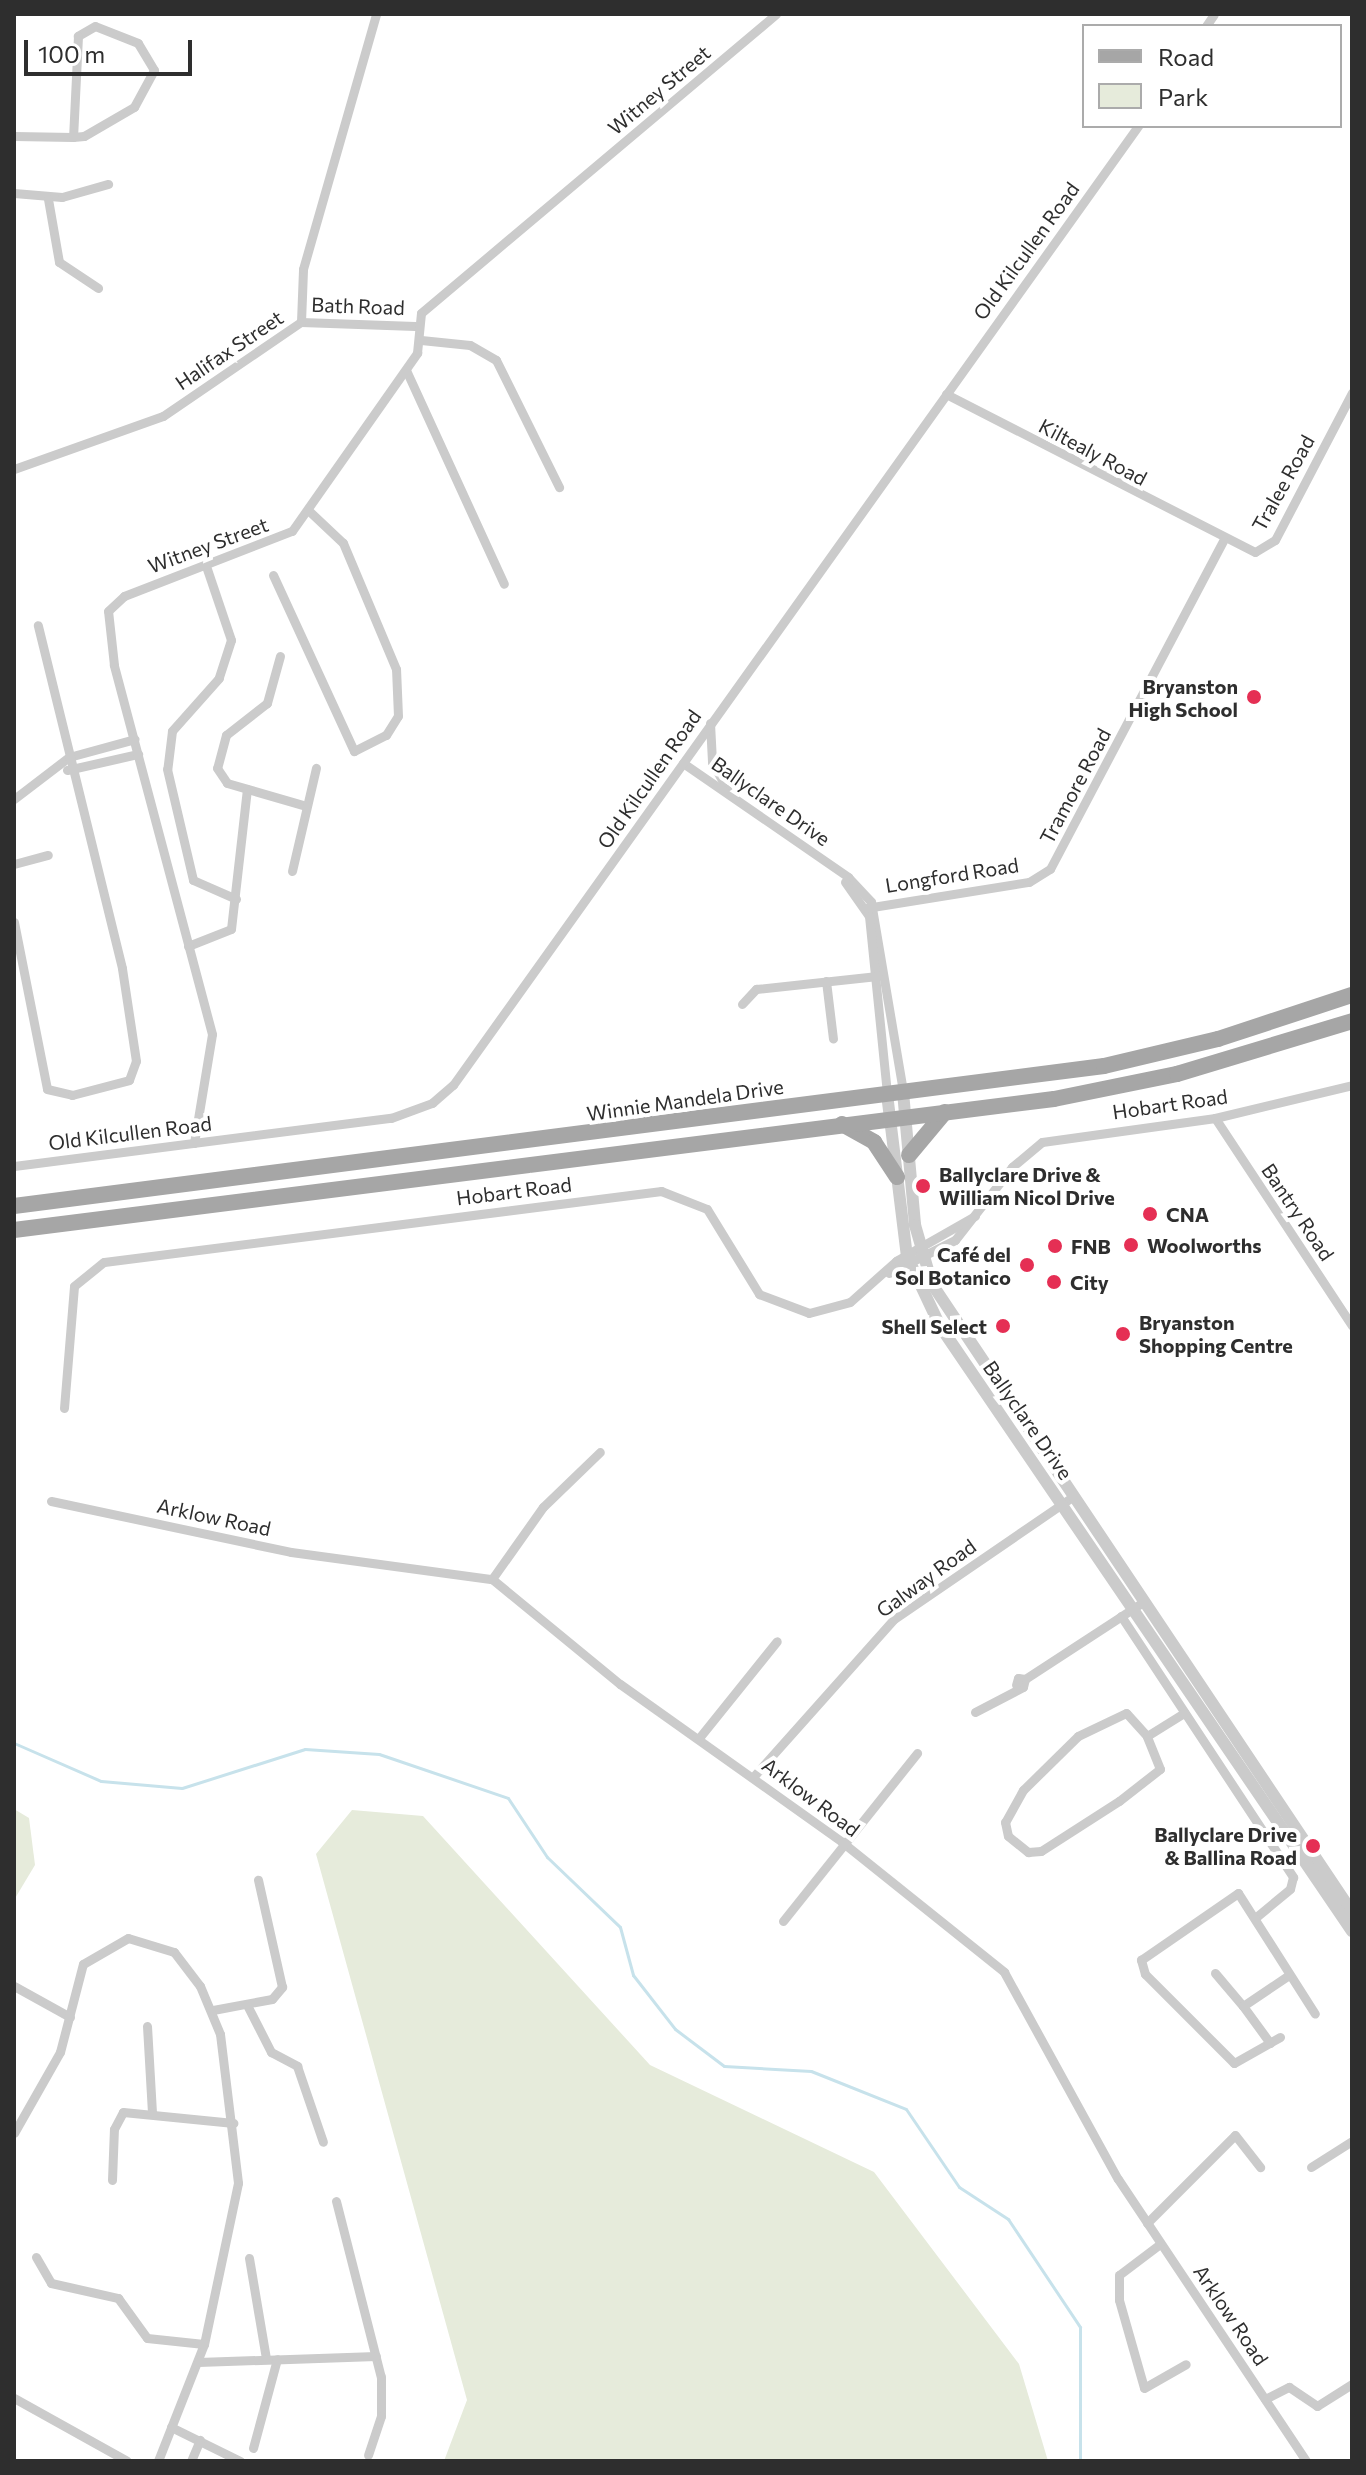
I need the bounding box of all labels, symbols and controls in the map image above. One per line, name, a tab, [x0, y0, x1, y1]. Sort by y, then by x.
scale bar	[28, 24, 196, 74]
legend	[1082, 24, 1342, 128]
text: 100 m	[38, 39, 105, 68]
street label: Witney Street	[603, 40, 715, 140]
text: Road	[1158, 42, 1214, 71]
text: Park	[1158, 82, 1208, 111]
street label: Old Kilcullen Road	[968, 178, 1084, 324]
street label: Bath Road	[311, 292, 405, 320]
street label: Halifax Street	[171, 305, 287, 395]
street label: Kiltealy Road	[1035, 414, 1151, 490]
street label: Tralee Road	[1247, 431, 1319, 535]
street label: Witney Street	[145, 512, 271, 578]
place label: Bryanston High School	[1128, 674, 1238, 721]
marker: Bryanston High School	[1245, 688, 1263, 706]
street label: Old Kilcullen Road	[592, 705, 706, 853]
street label: Tramore Road	[1034, 724, 1116, 848]
street label: Ballyclare Drive	[707, 751, 835, 851]
street label: Longford Road	[884, 853, 1020, 897]
street label: Winnie Mandela Drive	[585, 1074, 785, 1126]
street label: Hobart Road	[1111, 1084, 1229, 1124]
street label: Old Kilcullen Road	[47, 1111, 213, 1155]
street label: Bantry Road	[1257, 1159, 1339, 1265]
place label: Ballyclare Drive & William Nicol Drive	[939, 1162, 1115, 1209]
street label: Hobart Road	[455, 1172, 573, 1210]
marker: Ballyclare Drive & William Nicol Drive	[914, 1177, 932, 1195]
place label: CNA	[1166, 1202, 1209, 1226]
marker: CNA	[1141, 1205, 1159, 1223]
place label: Woolworths	[1147, 1233, 1262, 1257]
place label: FNB	[1071, 1234, 1111, 1258]
marker: Woolworths	[1122, 1236, 1140, 1254]
marker: FNB	[1046, 1237, 1064, 1255]
place label: Café del Sol Botanico	[895, 1242, 1011, 1289]
marker: Café del Sol Botanico	[1018, 1256, 1036, 1274]
place label: City	[1070, 1270, 1109, 1294]
marker: City	[1045, 1273, 1063, 1291]
place label: Bryanston Shopping Centre	[1139, 1310, 1293, 1357]
place label: Shell Select	[882, 1314, 987, 1338]
marker: Shell Select	[994, 1317, 1012, 1335]
marker: Bryanston Shopping Centre	[1114, 1325, 1132, 1343]
street label: Ballyclare Drive	[978, 1356, 1078, 1484]
street label: Arklow Road	[155, 1493, 273, 1541]
street label: Galway Road	[872, 1534, 980, 1622]
street label: Arklow Road	[758, 1753, 864, 1841]
place label: Ballyclare Drive & Ballina Road	[1154, 1822, 1297, 1869]
marker: Ballyclare Drive & Ballina Road	[1304, 1837, 1322, 1855]
street label: Arklow Road	[1189, 2260, 1273, 2370]

